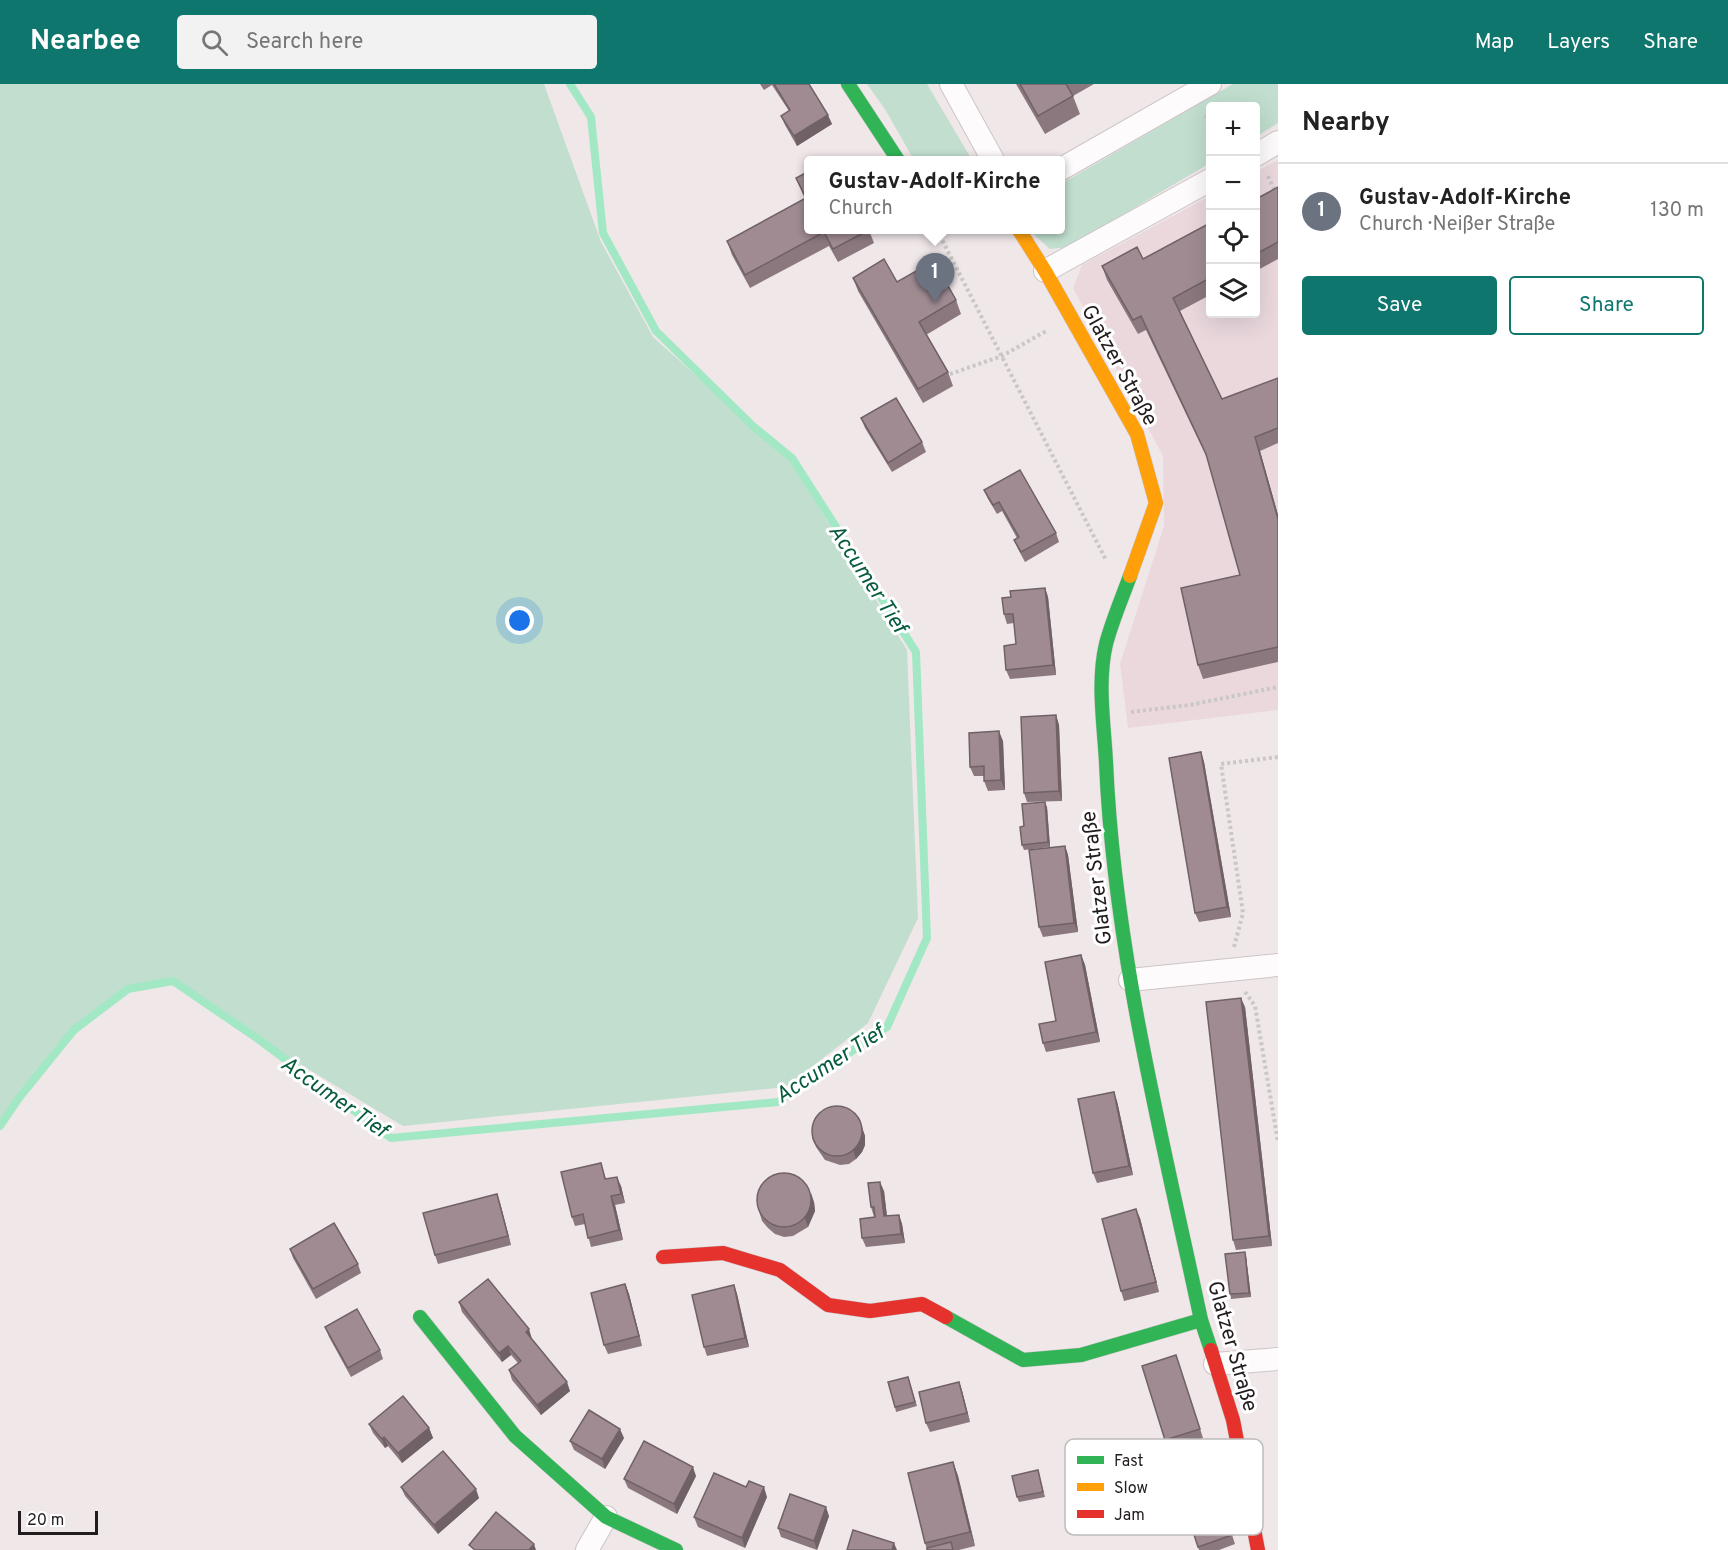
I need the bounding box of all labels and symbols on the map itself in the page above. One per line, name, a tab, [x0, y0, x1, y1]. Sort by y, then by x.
pin: 1	[916, 254, 954, 303]
street label: Glatzer Straße	[1074, 300, 1163, 431]
water label: Accumer Tief	[822, 520, 914, 641]
your location	[505, 606, 534, 635]
street label: Glatzer Straße	[1076, 809, 1119, 946]
water label: Accumer Tief	[771, 1018, 892, 1110]
water label: Accumer Tief	[275, 1051, 395, 1147]
street label: Glatzer Straße	[1200, 1278, 1263, 1415]
legend	[1065, 1439, 1263, 1535]
text: Fast	[1114, 1452, 1144, 1472]
text: Slow	[1114, 1479, 1148, 1499]
text: Jam	[1114, 1506, 1145, 1526]
scale bar	[18, 1508, 98, 1536]

